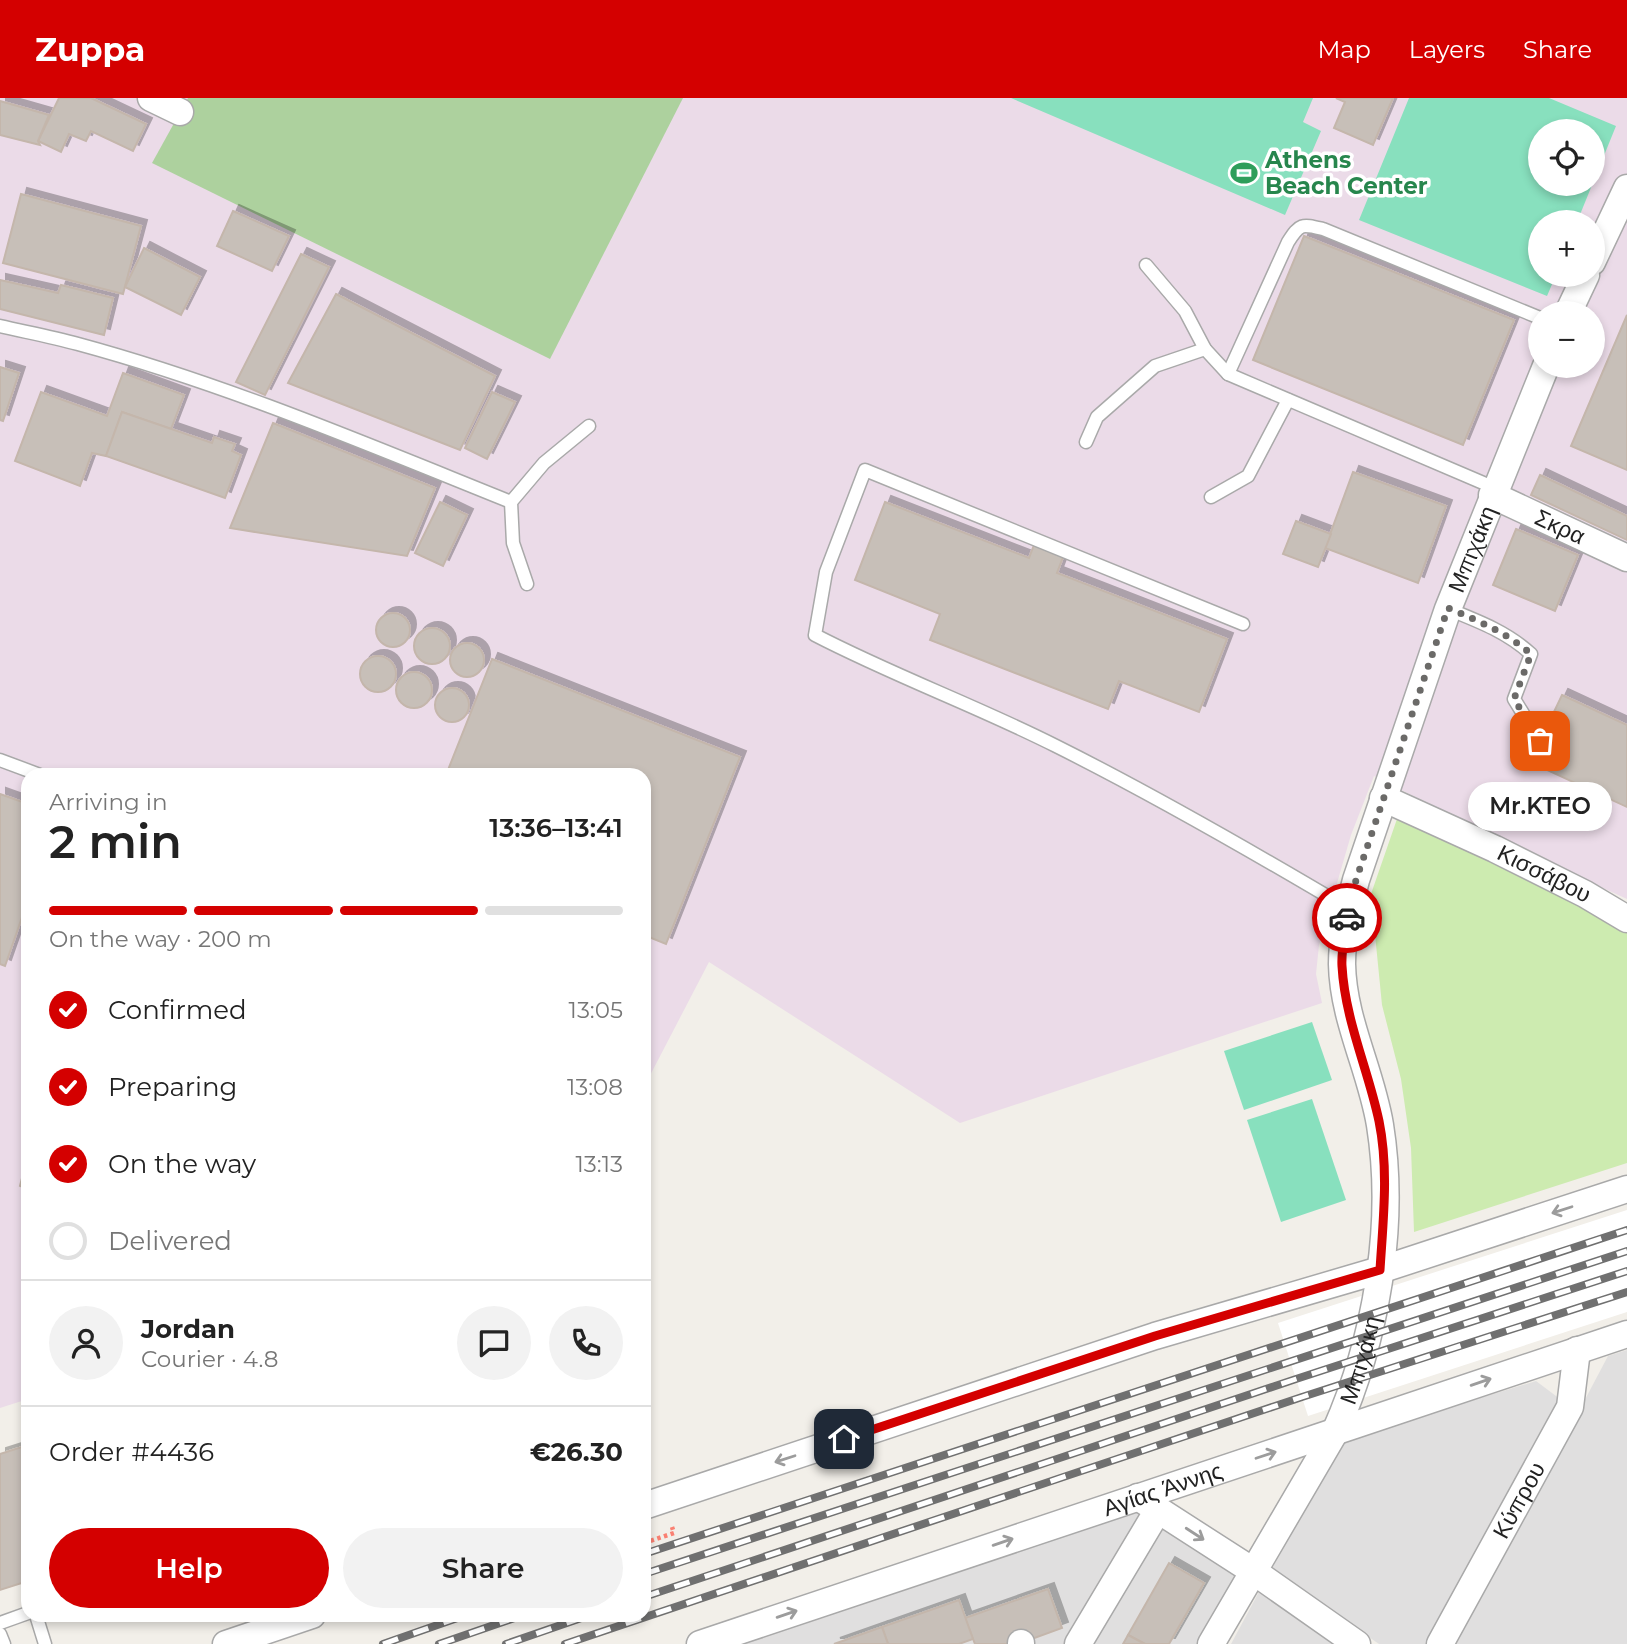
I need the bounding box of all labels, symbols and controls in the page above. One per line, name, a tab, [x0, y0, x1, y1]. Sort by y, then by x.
text: Zuppa	[35, 29, 145, 69]
text: Map	[1317, 35, 1371, 64]
text: Layers	[1409, 35, 1485, 64]
text: Share	[1523, 35, 1592, 64]
map controls	[1528, 119, 1605, 378]
button: locate	[1528, 119, 1605, 196]
place label: Athens Beach Center	[1264, 146, 1428, 200]
sports icon: Athens Beach Center	[1229, 158, 1259, 188]
button: +	[1528, 210, 1605, 287]
button: −	[1528, 301, 1605, 378]
street label: Μπιχάκη	[1442, 502, 1502, 596]
street label: Σκρα	[1530, 503, 1589, 550]
pin	[1510, 711, 1570, 771]
icon: bag	[1521, 722, 1559, 760]
callout: Mr.KTEO	[1468, 783, 1612, 832]
text: Arriving in	[49, 788, 168, 816]
text: Mr.KTEO	[1489, 792, 1591, 820]
text: 13:36–13:41	[489, 812, 623, 844]
text: 2 min	[49, 813, 182, 870]
street label: Κισσάβου	[1493, 839, 1595, 909]
courier	[1312, 883, 1382, 953]
icon: car	[1328, 899, 1366, 937]
text: On the way · 200 m	[49, 925, 272, 953]
icon: check	[49, 991, 87, 1029]
text: Confirmed	[108, 994, 247, 1026]
text: 13:05	[569, 996, 623, 1024]
icon: check	[49, 1068, 87, 1106]
text: Preparing	[108, 1071, 237, 1103]
text: 13:08	[567, 1073, 623, 1101]
icon: check	[49, 1145, 87, 1183]
text: On the way	[108, 1148, 256, 1180]
text: 13:13	[576, 1150, 623, 1178]
one-way arrow	[1551, 1205, 1573, 1218]
text: Delivered	[108, 1225, 232, 1257]
button: person	[49, 1306, 123, 1380]
button: chat	[457, 1306, 531, 1380]
button: phone	[549, 1306, 623, 1380]
text: Jordan	[141, 1313, 235, 1345]
street label: Μπιχάκη	[1334, 1313, 1386, 1408]
text: Courier · 4.8	[141, 1345, 278, 1373]
one-way arrow	[1470, 1375, 1492, 1387]
pin	[814, 1409, 874, 1469]
icon: home	[825, 1420, 863, 1458]
text: Order #4436	[49, 1436, 214, 1468]
text: €26.30	[530, 1436, 623, 1468]
one-way arrow	[1254, 1448, 1276, 1460]
one-way arrow	[775, 1454, 797, 1466]
street label: Αγίας Άννης	[1100, 1456, 1226, 1522]
street label: Κύπρου	[1487, 1457, 1551, 1543]
one-way arrow	[1185, 1526, 1204, 1541]
button: Help	[49, 1528, 329, 1608]
button: Share	[343, 1528, 623, 1608]
one-way arrow	[992, 1535, 1014, 1547]
one-way arrow	[776, 1607, 798, 1619]

